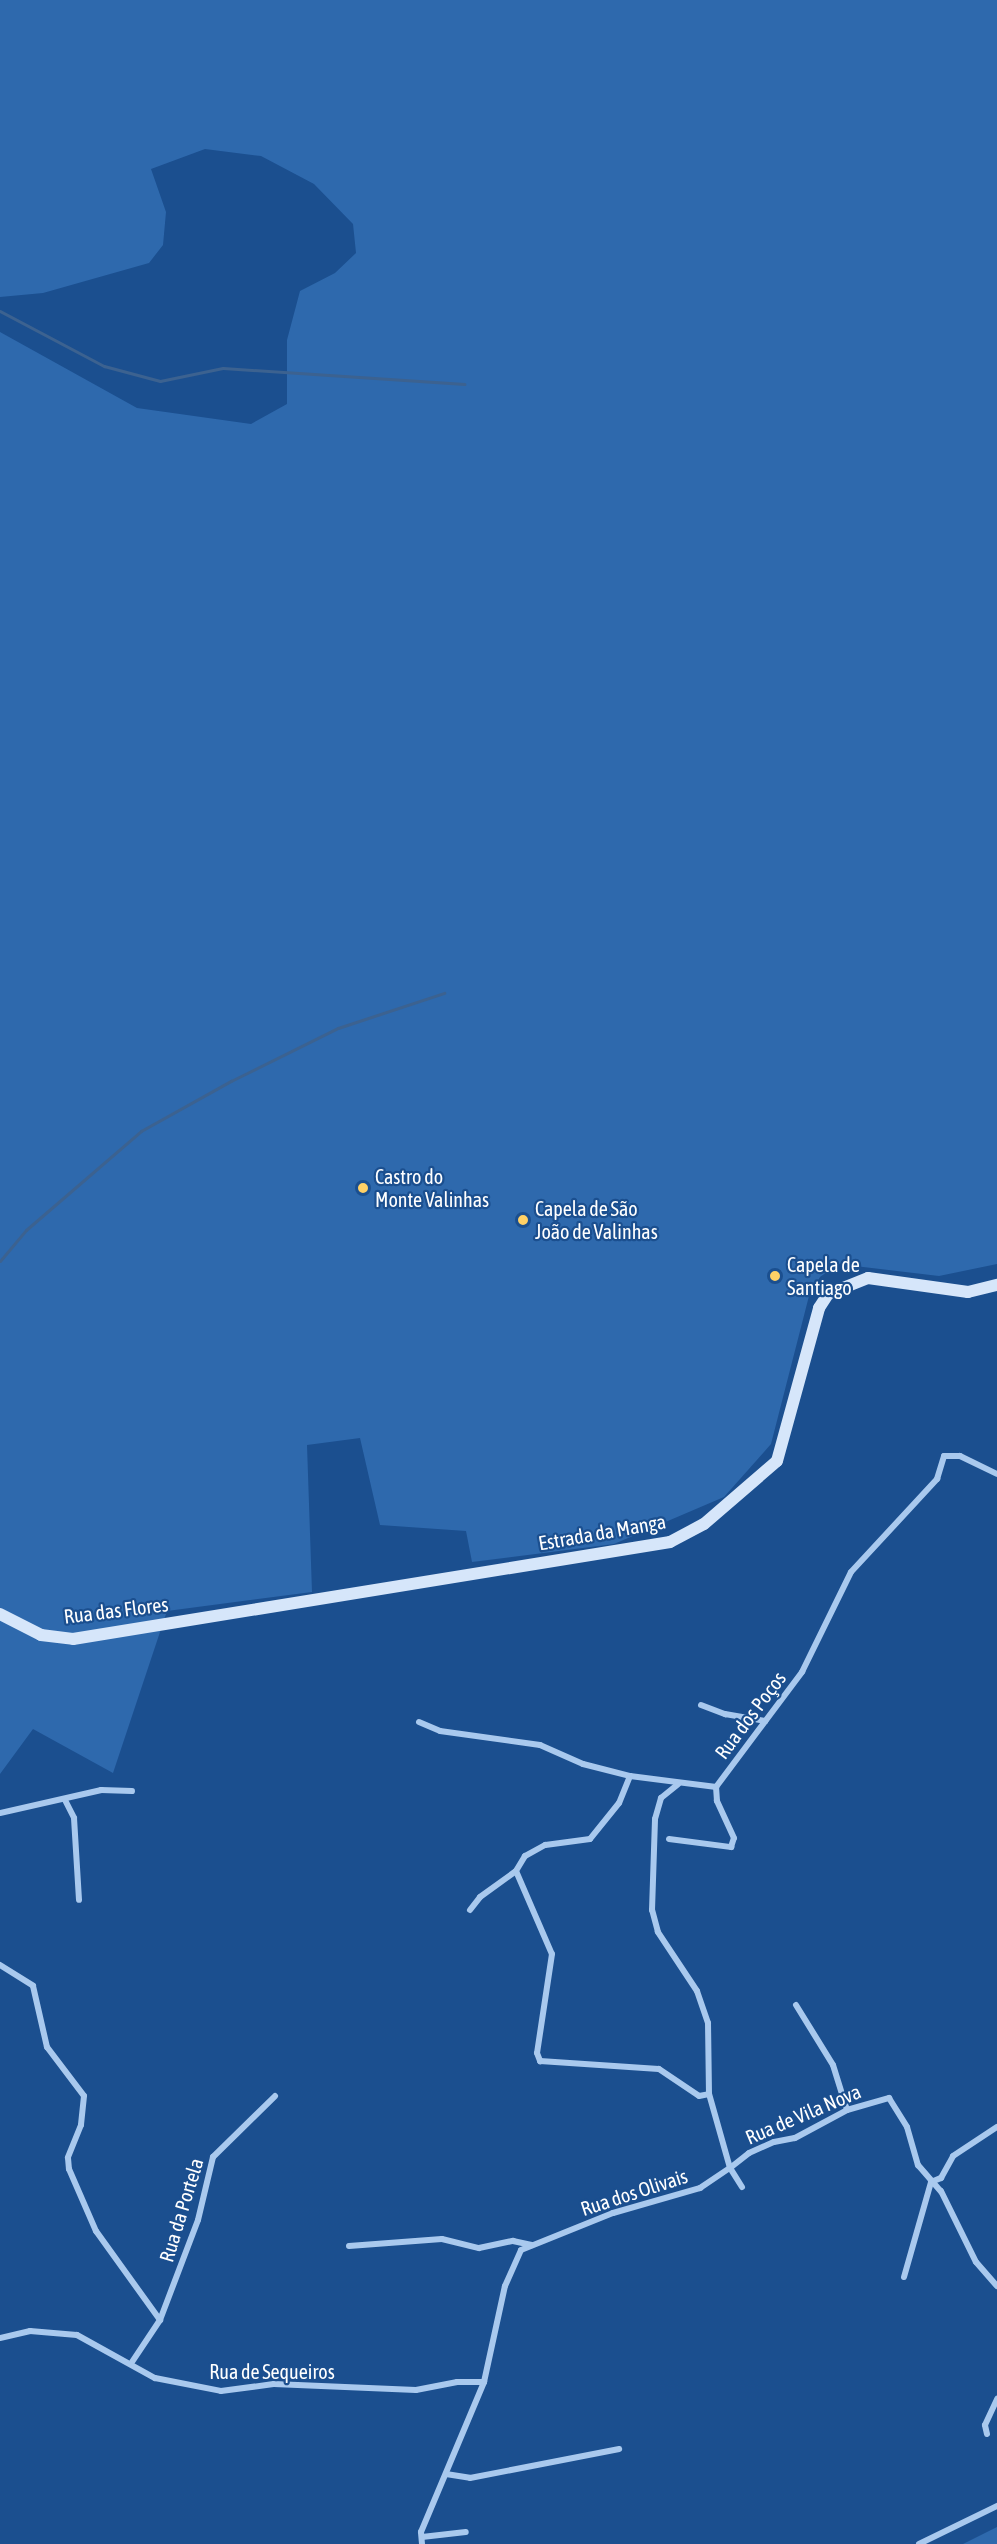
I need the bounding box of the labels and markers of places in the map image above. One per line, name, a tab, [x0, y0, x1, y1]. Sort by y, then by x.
place label: Castro do Monte Valinhas	[375, 1164, 489, 1211]
marker: Castro do Monte Valinhas	[356, 1181, 370, 1195]
place label: Capela de São João de Valinhas	[535, 1196, 658, 1243]
marker: Capela de São João de Valinhas	[516, 1213, 530, 1227]
place label: Capela de Santiago	[787, 1252, 860, 1299]
marker: Capela de Santiago	[768, 1269, 782, 1283]

